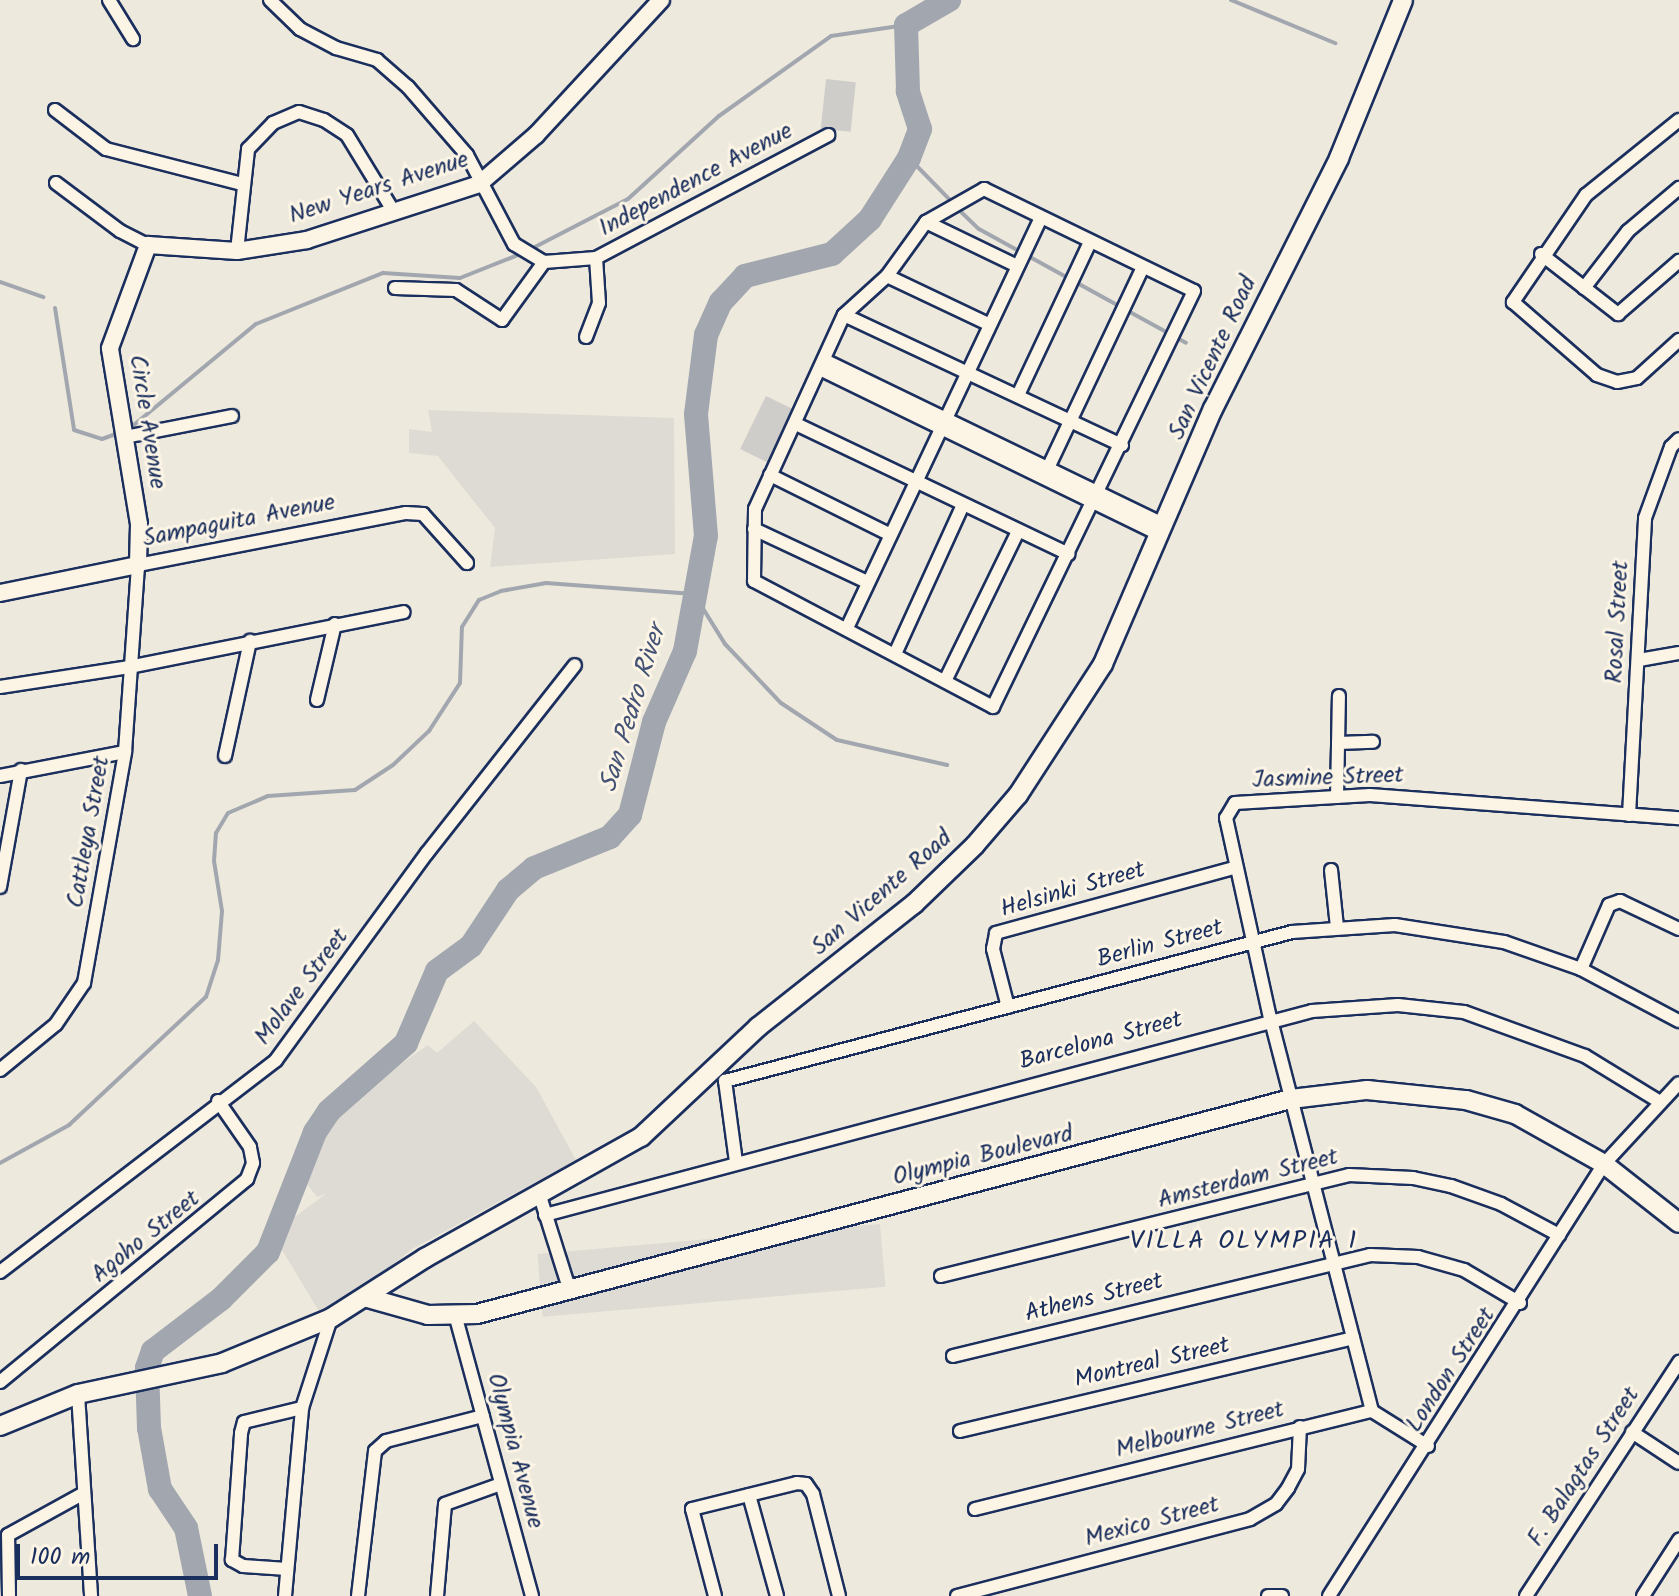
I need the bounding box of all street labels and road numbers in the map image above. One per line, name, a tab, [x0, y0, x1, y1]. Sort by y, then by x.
street label: Independence Avenue	[594, 117, 798, 243]
street label: New Years Avenue	[286, 145, 472, 231]
street label: San Vicente Road	[1163, 272, 1263, 444]
street label: Circle Avenue	[122, 353, 172, 491]
street label: Sampaguita Avenue	[140, 488, 338, 554]
street label: Rosal Street	[1600, 560, 1636, 684]
street label: Cattleya Street	[61, 754, 117, 910]
street label: Jasmine Street	[1252, 761, 1404, 795]
street label: San Vicente Road	[806, 824, 958, 962]
street label: Helsinki Street	[997, 856, 1149, 924]
street label: Berlin Street	[1094, 913, 1226, 975]
street label: Molave Street	[249, 923, 355, 1051]
street label: Barcelona Street	[1016, 1005, 1186, 1077]
street label: Olympia Boulevard	[890, 1120, 1076, 1192]
street label: Amsterdam Street	[1155, 1143, 1341, 1215]
street label: Agoho Street	[86, 1185, 206, 1289]
street label: Athens Street	[1022, 1267, 1166, 1329]
street label: London Street	[1400, 1302, 1502, 1438]
street label: Montreal Street	[1072, 1331, 1232, 1395]
street label: Olympia Avenue	[480, 1370, 550, 1532]
street label: F. Balagtas Street	[1522, 1382, 1646, 1552]
street label: Melbourne Street	[1113, 1395, 1287, 1465]
street label: Mexico Street	[1082, 1490, 1222, 1554]

